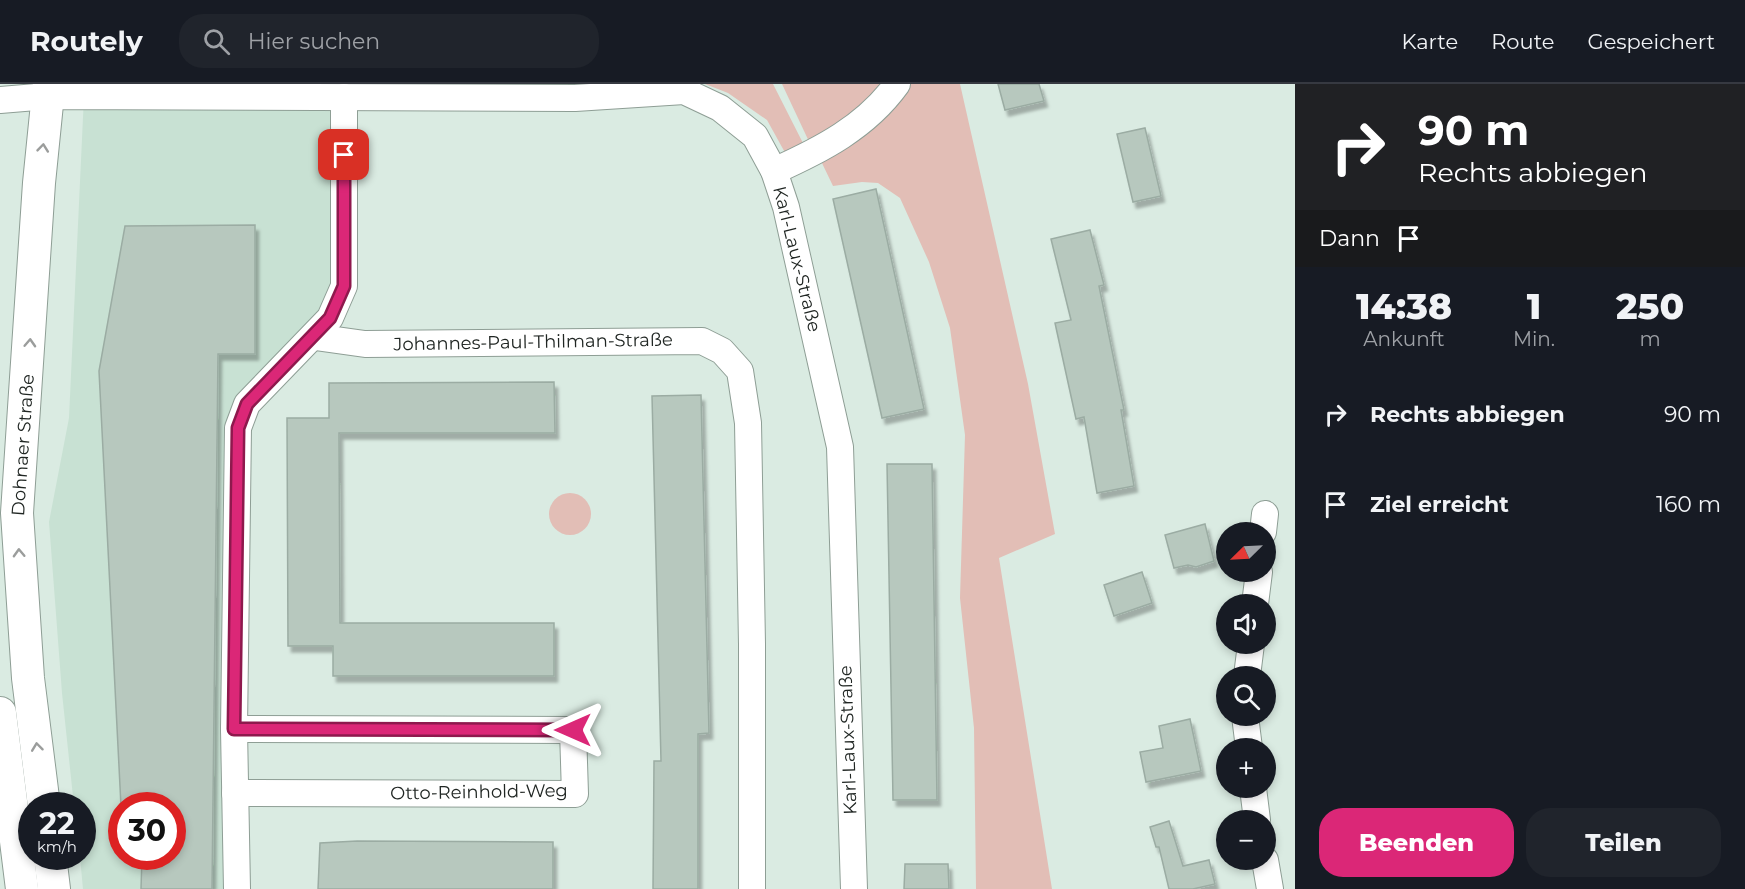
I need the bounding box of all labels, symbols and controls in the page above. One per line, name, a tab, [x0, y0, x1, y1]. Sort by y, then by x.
search box	[179, 14, 599, 68]
text: Routely	[30, 24, 143, 58]
icon: search	[200, 25, 233, 58]
text: Hier suchen	[248, 28, 380, 55]
text: Karte	[1402, 29, 1458, 54]
text: Route	[1491, 29, 1554, 54]
text: Gespeichert	[1587, 29, 1715, 54]
text: 90 m	[1418, 104, 1529, 156]
icon: right	[1319, 108, 1397, 186]
pin	[318, 129, 369, 180]
icon: arrive	[327, 138, 360, 171]
one-way arrow	[36, 143, 49, 153]
text: Rechts abbiegen	[1418, 156, 1647, 189]
street label: Karl-Laux-Straße	[768, 184, 826, 334]
icon: arrive	[1392, 222, 1425, 255]
text: Dann	[1319, 225, 1380, 252]
text: 14:38	[1356, 284, 1452, 328]
text: 1	[1527, 284, 1541, 328]
text: 250	[1616, 284, 1684, 328]
text: Ankunft	[1363, 327, 1445, 351]
text: Min.	[1513, 327, 1555, 351]
text: m	[1639, 327, 1661, 351]
street label: Johannes-Paul-Thilman-Straße	[392, 329, 673, 355]
one-way arrow	[23, 338, 36, 347]
street label: Dohnaer Straße	[7, 373, 39, 517]
icon: right	[1319, 398, 1352, 431]
text: Rechts abbiegen	[1370, 401, 1565, 428]
text: 90 m	[1664, 401, 1721, 428]
icon: arrive	[1319, 488, 1352, 521]
text: Ziel erreicht	[1370, 491, 1509, 518]
text: 160 m	[1656, 491, 1721, 518]
north arrow	[1216, 522, 1276, 582]
map controls	[1216, 522, 1276, 870]
one-way arrow	[13, 549, 25, 558]
button: sound	[1216, 594, 1276, 654]
street label: Karl-Laux-Straße	[834, 665, 862, 815]
button: search	[1216, 666, 1276, 726]
position arrow	[541, 698, 605, 762]
button: +	[1216, 738, 1276, 798]
one-way arrow	[31, 743, 43, 752]
street label: Otto-Reinhold-Weg	[390, 779, 568, 805]
speed limit sign: 30	[108, 792, 186, 870]
text: 22	[39, 805, 75, 842]
button: Beenden	[1319, 808, 1514, 877]
button: Teilen	[1526, 808, 1721, 877]
button: −	[1216, 810, 1276, 870]
text: km/h	[37, 837, 77, 856]

